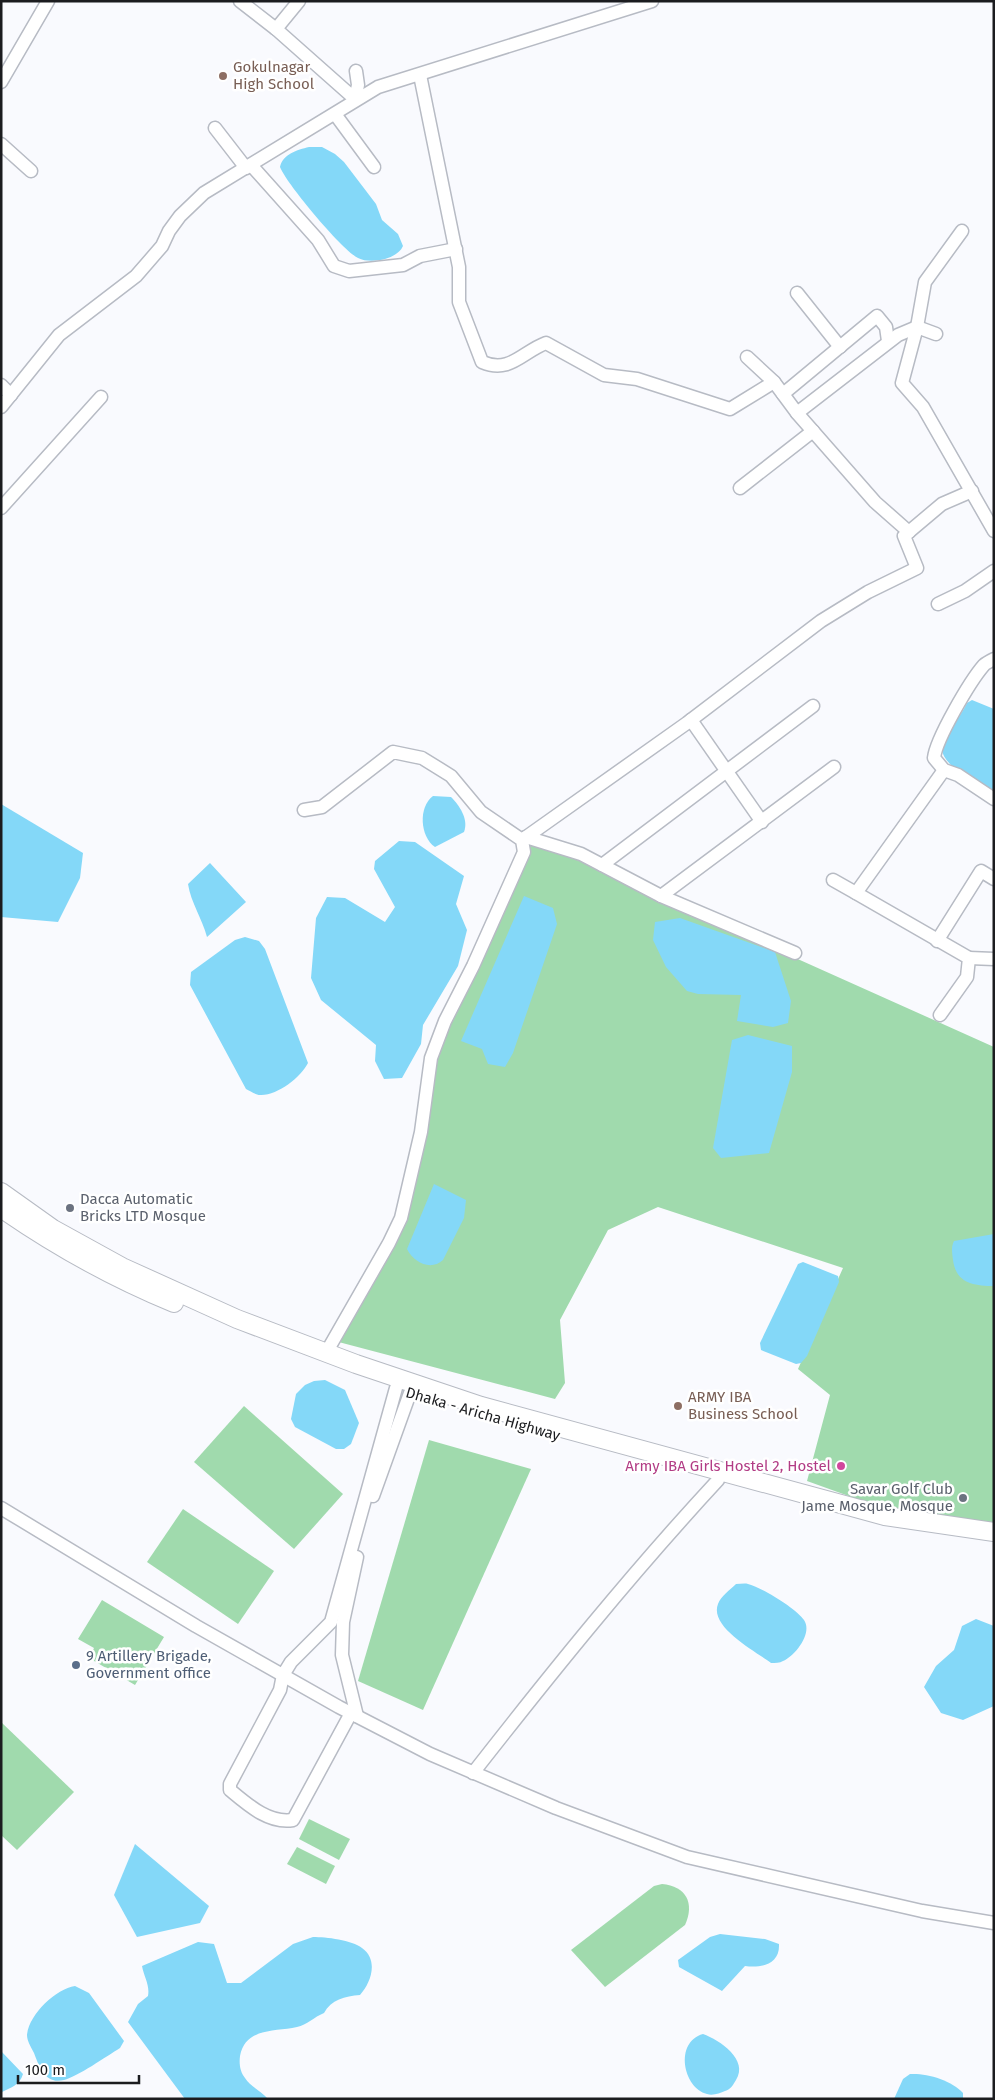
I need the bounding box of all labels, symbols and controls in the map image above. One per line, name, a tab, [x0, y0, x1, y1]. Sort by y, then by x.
place label: Gokulnagar High School	[233, 58, 315, 93]
marker: Gokulnagar High School	[217, 70, 229, 82]
place label: Dacca Automatic Bricks LTD Mosque	[80, 1190, 206, 1225]
marker: Dacca Automatic Bricks LTD Mosque	[64, 1202, 76, 1214]
street label: Dhaka - Aricha Highway	[404, 1383, 563, 1445]
place label: ARMY IBA Business School	[688, 1388, 799, 1423]
marker: ARMY IBA Business School	[672, 1400, 684, 1412]
place label: Army IBA Girls Hostel 2, Hostel	[625, 1457, 832, 1475]
marker: Army IBA Girls Hostel 2, Hostel	[835, 1460, 847, 1472]
place label: Savar Golf Club Jame Mosque, Mosque	[801, 1480, 953, 1515]
marker: Savar Golf Club Jame Mosque, Mosque	[957, 1492, 969, 1504]
place label: 9 Artillery Brigade, Government office	[86, 1647, 211, 1682]
marker: 9 Artillery Brigade, Government office	[70, 1659, 82, 1671]
scale bar	[18, 2052, 139, 2084]
text: 100 m	[25, 2061, 65, 2079]

